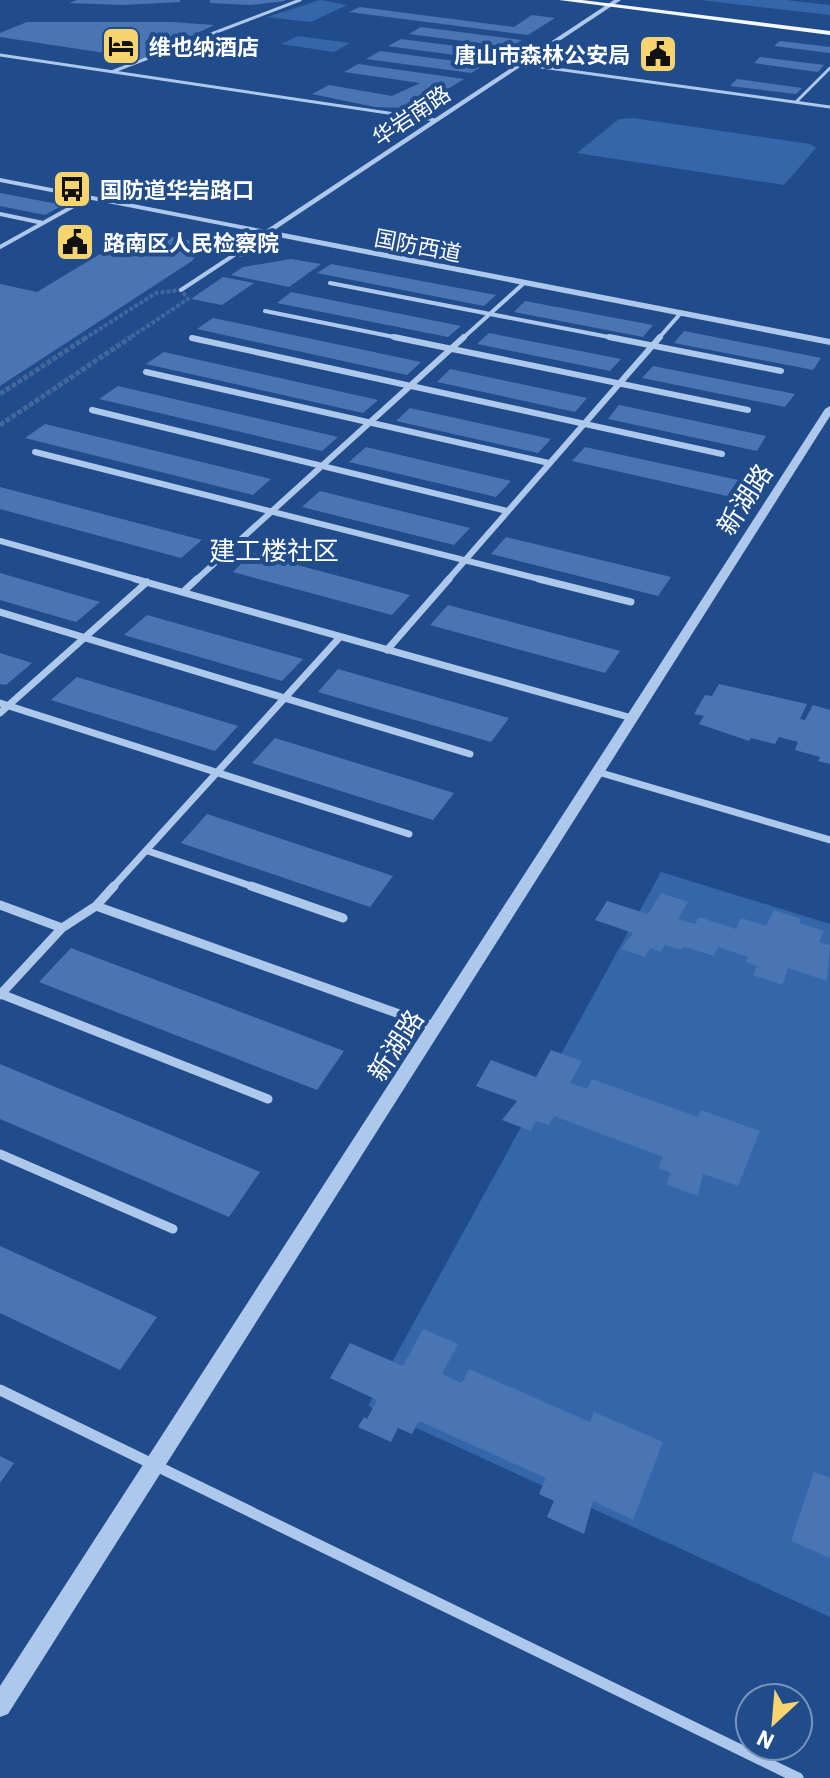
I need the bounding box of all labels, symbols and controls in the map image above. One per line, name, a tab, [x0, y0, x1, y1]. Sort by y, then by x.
hotel icon: 维也纳酒店	[100, 25, 142, 67]
place label: 维也纳酒店	[149, 32, 259, 61]
public building icon: 唐山市森林公安局	[637, 33, 679, 75]
place label: 唐山市森林公安局	[454, 40, 630, 69]
street label: 华岩南路	[366, 78, 456, 152]
bus stop icon: 国防道华岩路口	[51, 168, 93, 210]
place label: 国防道华岩路口	[100, 175, 254, 204]
public building icon: 路南区人民检察院	[54, 221, 96, 263]
street label: 国防西道	[372, 222, 464, 268]
place label: 路南区人民检察院	[103, 228, 279, 257]
street label: 新湖路	[708, 457, 780, 541]
district label: 建工楼社区	[209, 533, 339, 567]
street label: 新湖路	[359, 1003, 431, 1087]
north arrow	[734, 1682, 814, 1762]
text: N	[751, 1724, 779, 1757]

